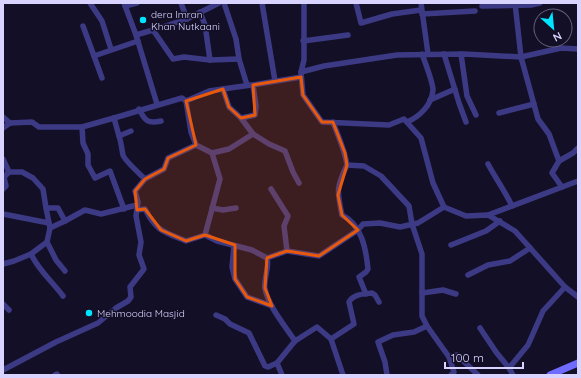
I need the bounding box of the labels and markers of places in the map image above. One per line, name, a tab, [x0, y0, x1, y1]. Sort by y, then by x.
place label: dera Imran Khan Nutkaani	[151, 8, 220, 33]
marker: dera Imran Khan Nutkaani	[138, 15, 148, 25]
place label: Mehmoodia Masjid	[97, 307, 185, 320]
marker: Mehmoodia Masjid	[84, 308, 94, 318]

